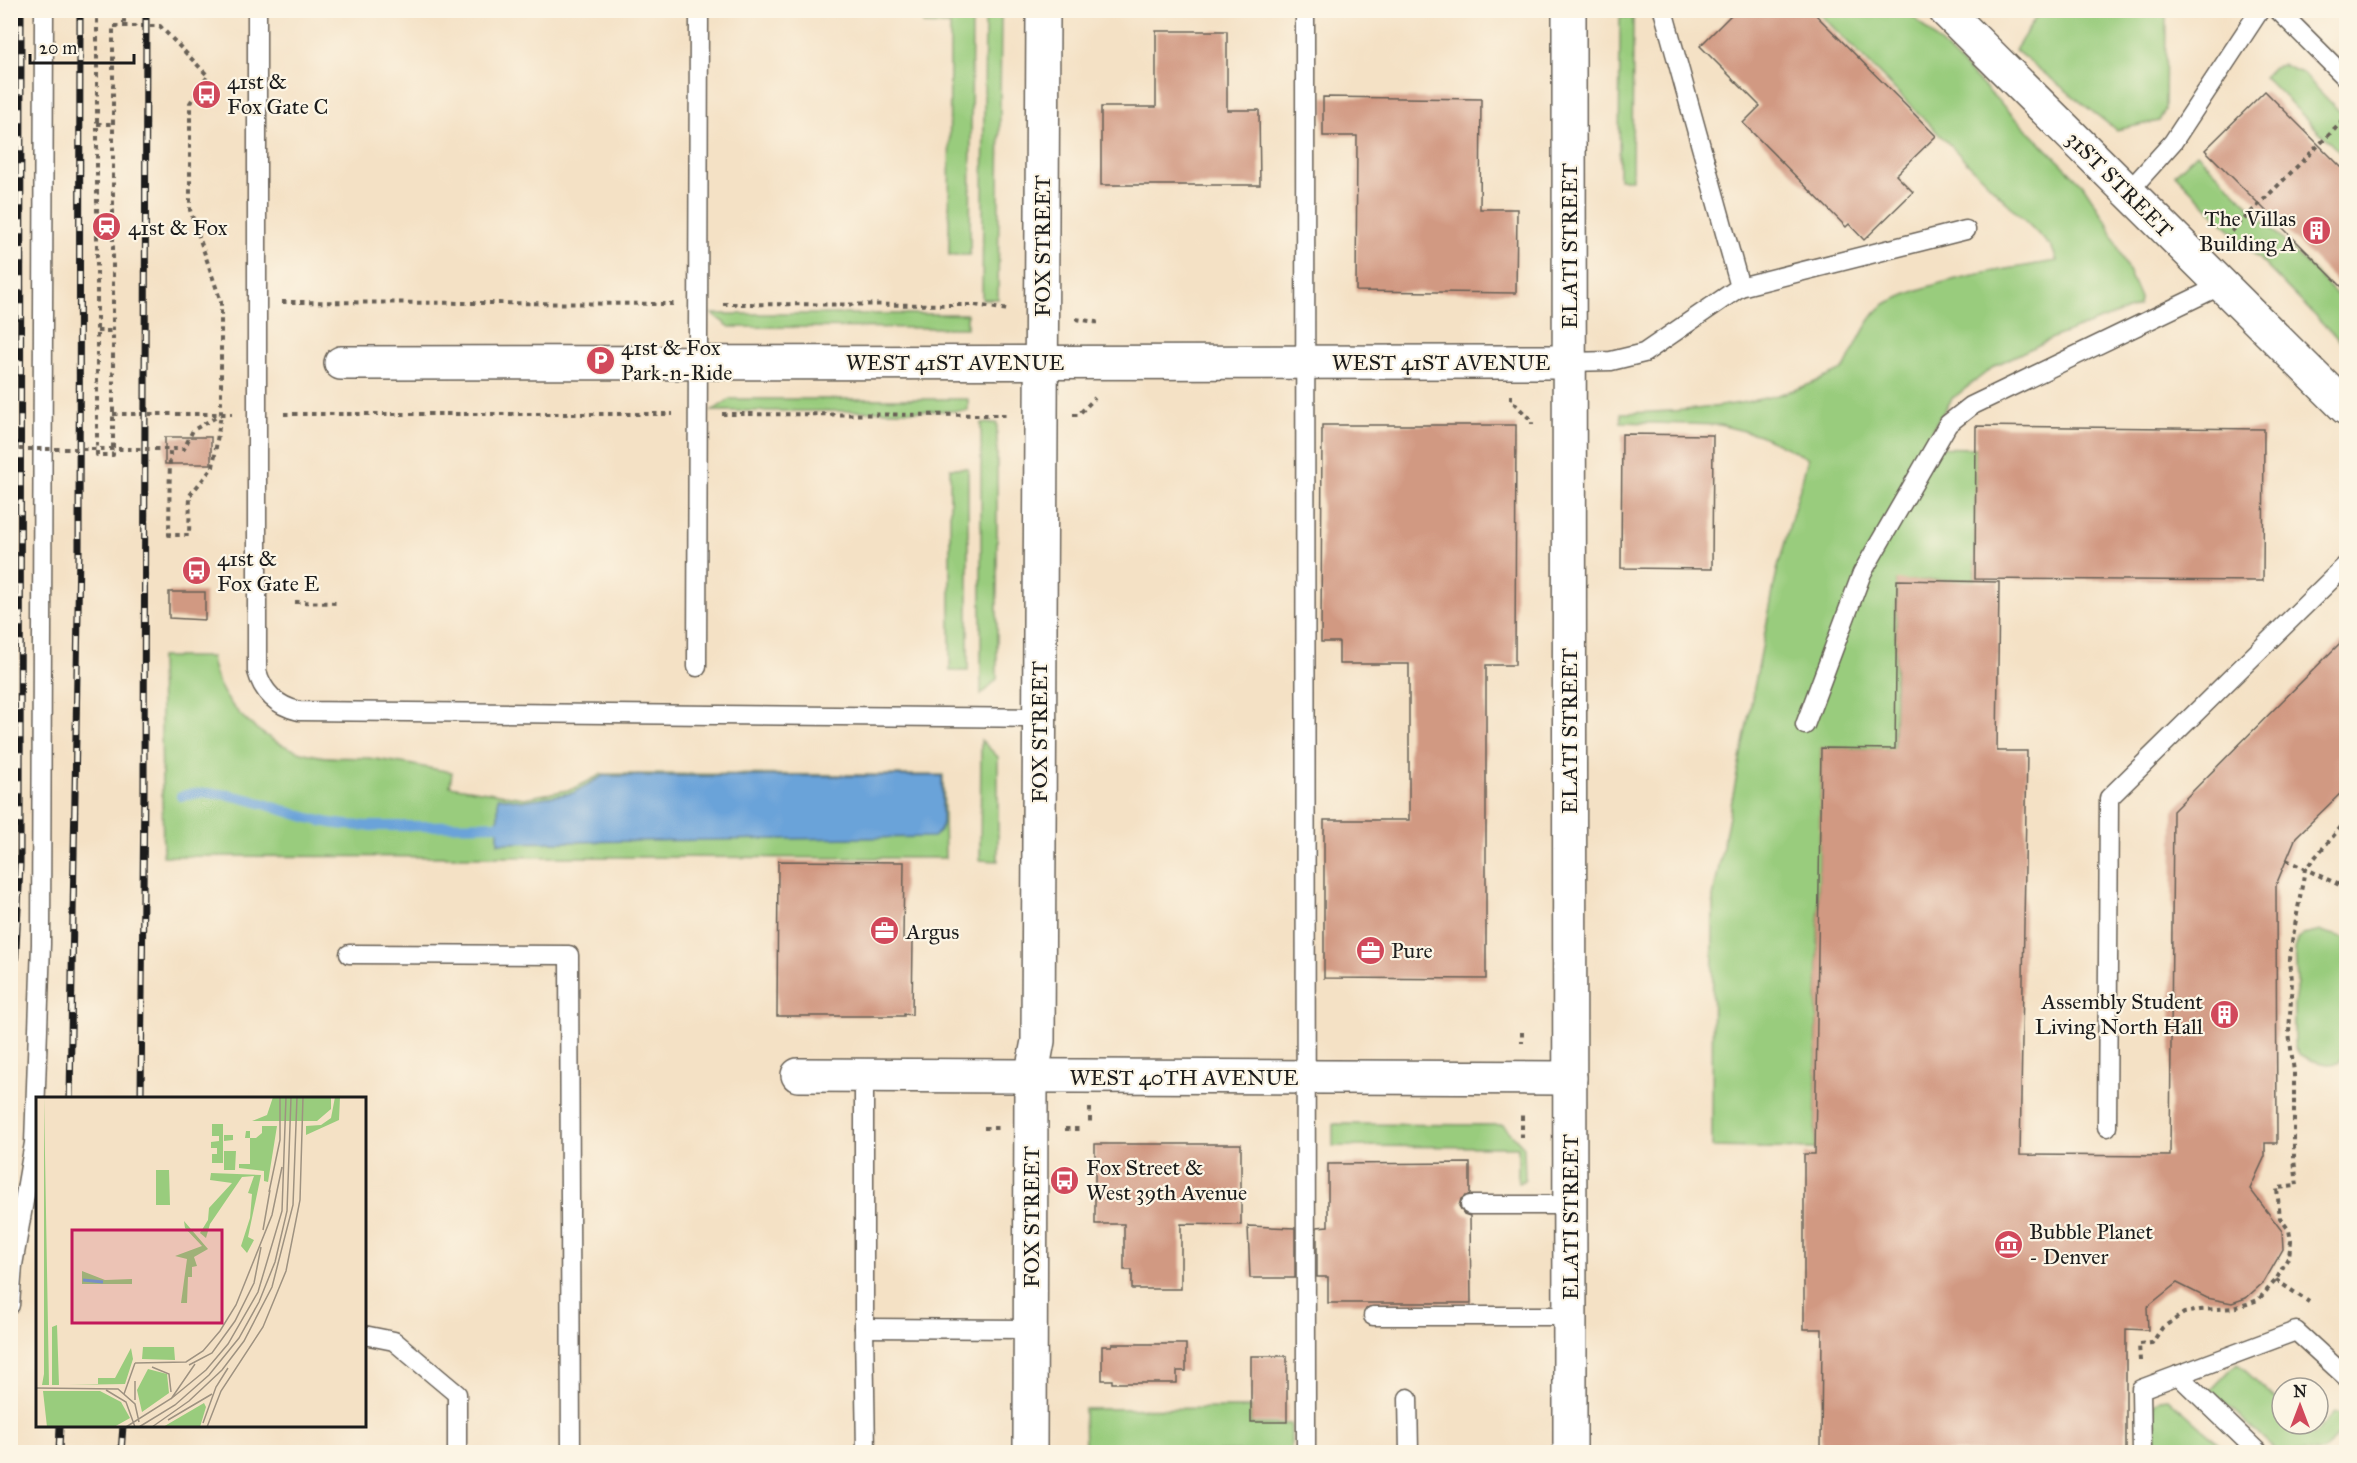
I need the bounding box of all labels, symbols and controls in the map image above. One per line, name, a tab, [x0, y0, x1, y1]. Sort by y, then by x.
scale bar	[30, 27, 134, 65]
text: 20 m	[39, 37, 77, 59]
place label: 41st & Fox Gate C	[227, 68, 329, 120]
bus stop icon: 41st & Fox Gate C	[190, 78, 222, 110]
street label: 31ST STREET	[2061, 125, 2179, 243]
street label: ELATI STREET	[1556, 163, 1583, 329]
street label: FOX STREET	[1029, 175, 1056, 317]
place label: The Villas Building A	[2199, 205, 2296, 257]
station icon: 41st & Fox	[91, 211, 123, 243]
place label: 41st & Fox	[128, 214, 228, 241]
building icon: The Villas Building A	[2301, 215, 2333, 247]
place label: 41st & Fox Park-n-Ride	[621, 334, 732, 386]
parking icon: 41st & Fox Park-n-Ride	[584, 344, 616, 376]
street label: WEST 41ST AVENUE	[846, 349, 1065, 376]
street label: WEST 41ST AVENUE	[1332, 349, 1551, 376]
place label: 41st & Fox Gate E	[217, 545, 320, 597]
bus stop icon: 41st & Fox Gate E	[180, 555, 212, 587]
street label: ELATI STREET	[1556, 648, 1583, 814]
street label: FOX STREET	[1026, 661, 1053, 803]
office icon: Argus	[869, 915, 901, 947]
place label: Argus	[905, 918, 959, 945]
office icon: Pure	[1354, 934, 1386, 966]
place label: Pure	[1391, 937, 1433, 964]
place label: Assembly Student Living North Hall	[2035, 988, 2203, 1040]
building icon: Assembly Student Living North Hall	[2208, 998, 2240, 1030]
street label: WEST 40TH AVENUE	[1069, 1064, 1299, 1091]
inset map	[36, 1097, 366, 1427]
street label: ELATI STREET	[1557, 1134, 1584, 1300]
street label: FOX STREET	[1018, 1146, 1045, 1288]
place label: Fox Street & West 39th Avenue	[1086, 1154, 1247, 1206]
bus stop icon: Fox Street & West 39th Avenue	[1049, 1164, 1081, 1196]
place label: Bubble Planet - Denver	[2029, 1218, 2153, 1270]
museum icon: Bubble Planet - Denver	[1992, 1228, 2024, 1260]
north arrow	[2270, 1376, 2330, 1436]
text: N	[2293, 1382, 2307, 1401]

